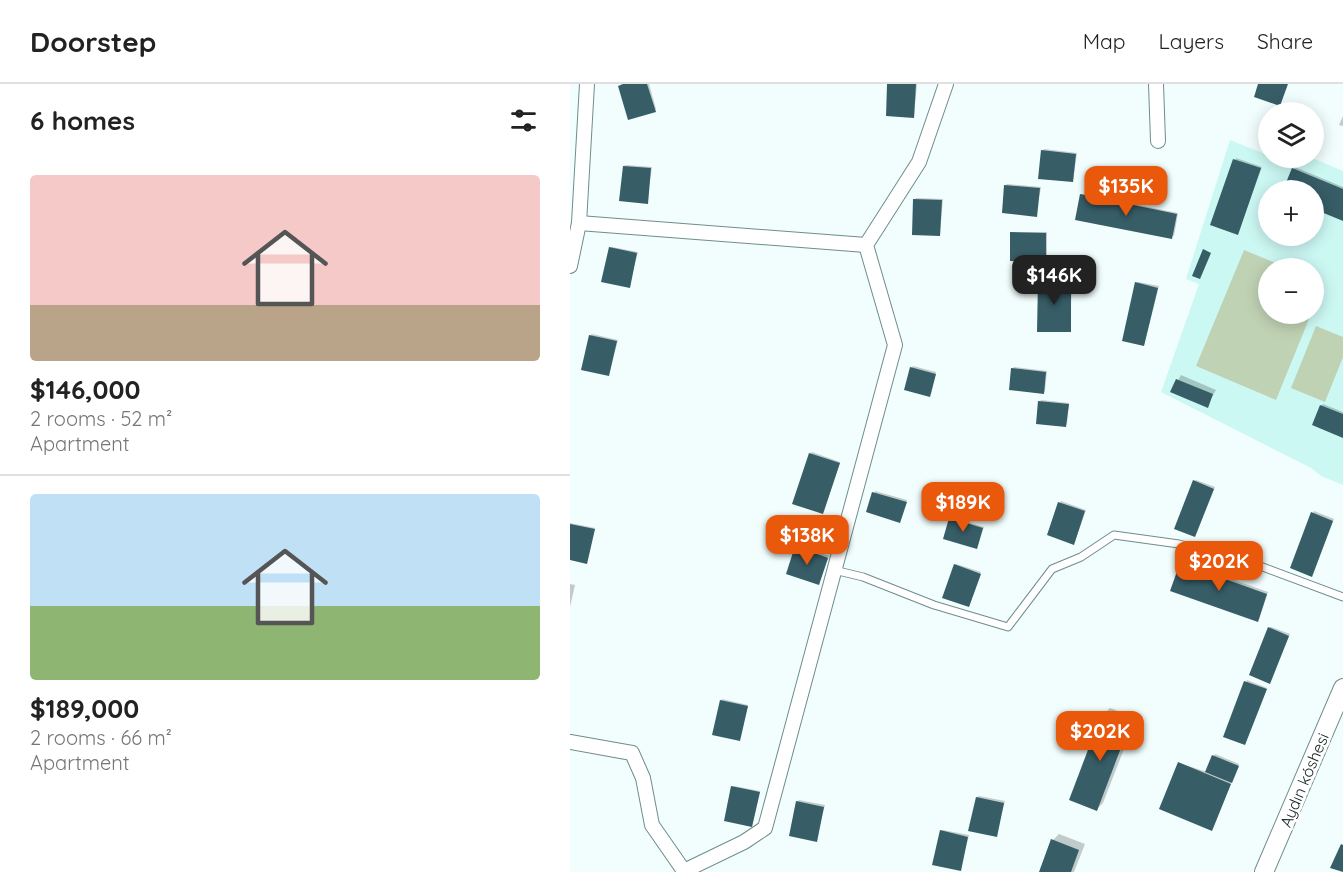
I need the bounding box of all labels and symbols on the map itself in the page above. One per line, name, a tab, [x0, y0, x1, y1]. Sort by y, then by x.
pin: $135K	[1084, 166, 1168, 217]
pin: $146K	[1012, 255, 1096, 306]
pin: $189K	[921, 482, 1005, 533]
pin: $138K	[765, 515, 849, 566]
pin: $202K	[1177, 541, 1261, 592]
pin: $202K	[1058, 711, 1142, 762]
street label: Aydın kóshesi	[1275, 730, 1333, 830]

